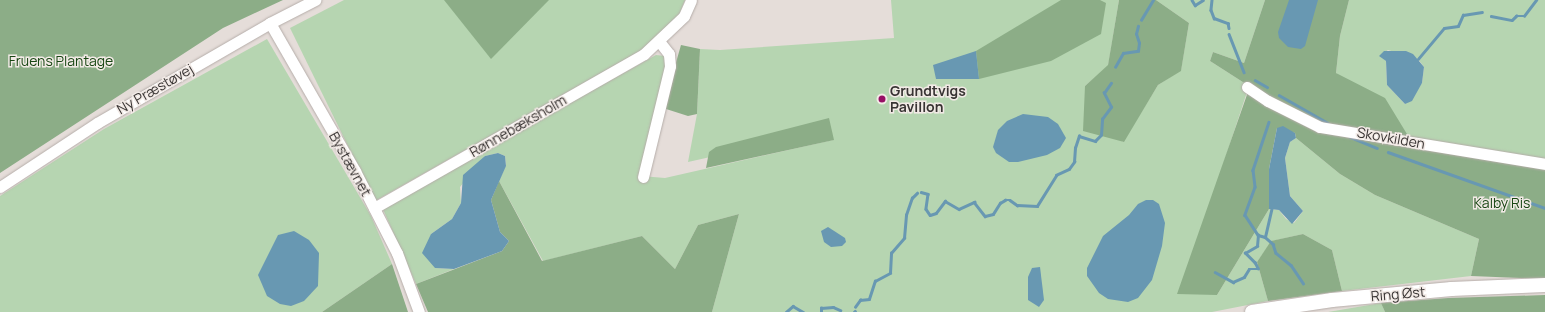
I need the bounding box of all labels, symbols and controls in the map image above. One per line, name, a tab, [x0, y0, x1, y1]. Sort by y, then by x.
park label: Fruens Plantage	[9, 53, 113, 69]
street label: Ny Præstøvej	[114, 60, 196, 118]
place label: Grundtvigs Pavillon	[890, 83, 966, 116]
street label: Rønnebæksholm	[466, 91, 570, 161]
marker: Grundtvigs Pavillon	[877, 94, 887, 104]
street label: Skovkilden	[1356, 124, 1426, 152]
street label: Bystævnet	[325, 129, 375, 199]
park label: Kalby Ris	[1474, 195, 1530, 211]
street label: Ring Øst	[1370, 283, 1426, 305]

